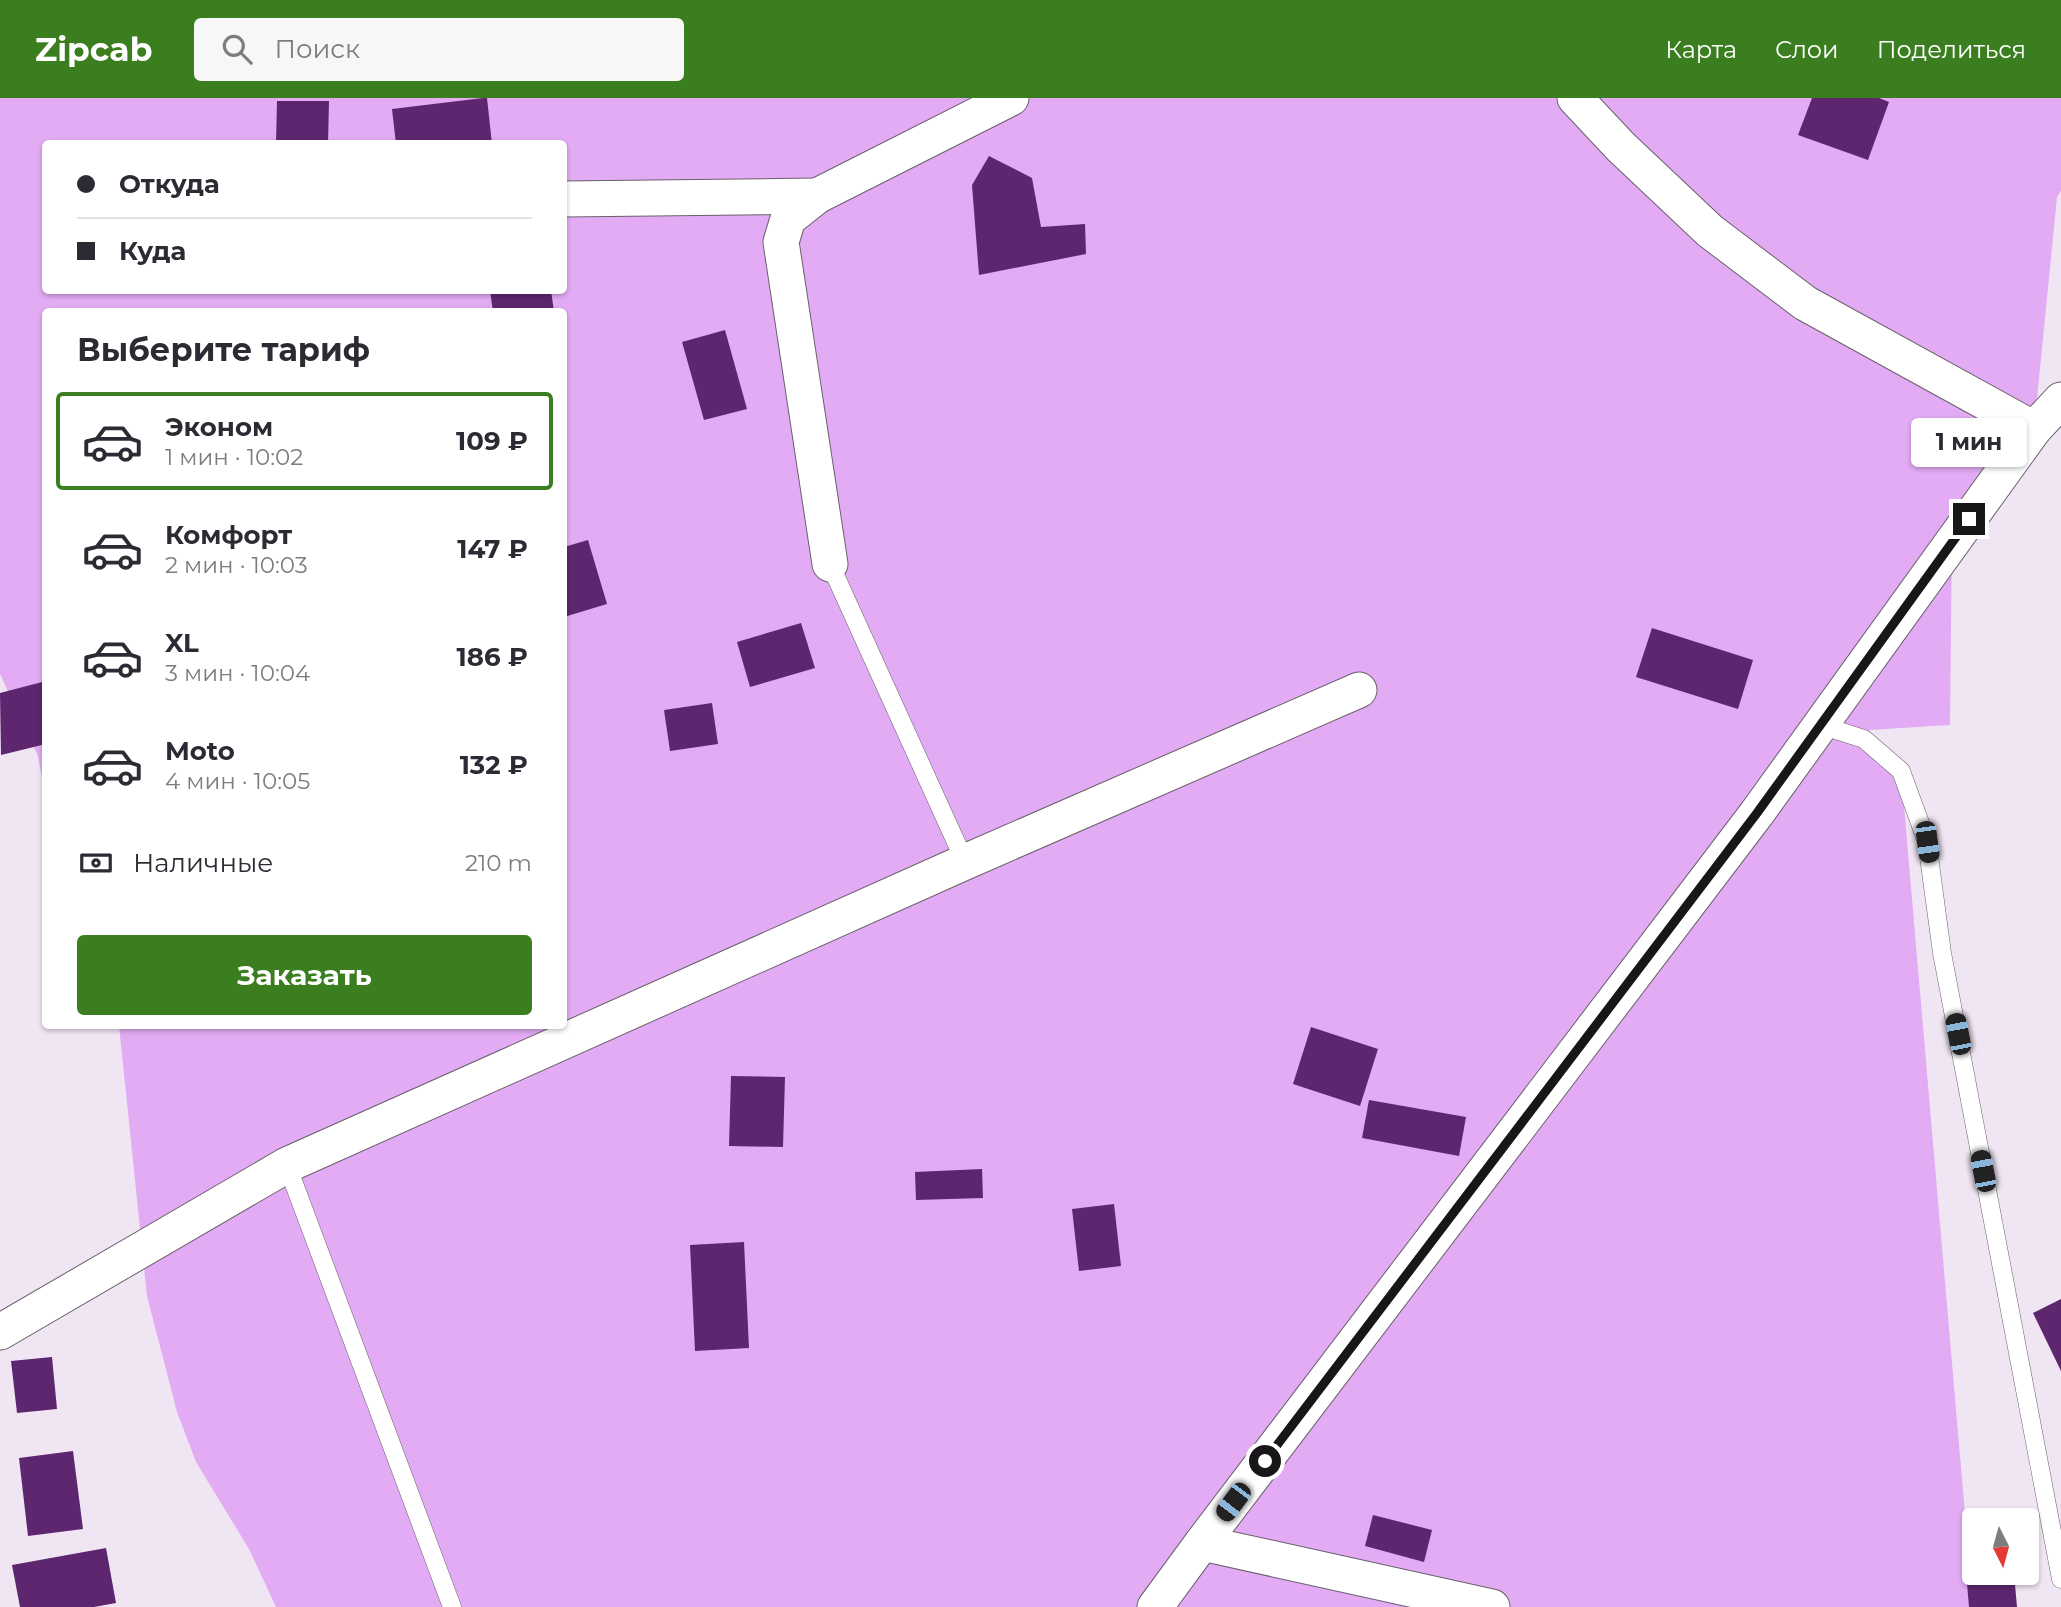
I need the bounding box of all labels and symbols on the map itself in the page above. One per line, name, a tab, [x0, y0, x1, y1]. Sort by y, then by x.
callout: 1 мин	[1911, 418, 2027, 466]
route end	[1953, 503, 1985, 535]
car	[1914, 820, 1941, 864]
car	[1944, 1011, 1973, 1057]
car	[1969, 1148, 1998, 1194]
route start	[1249, 1445, 1281, 1477]
car	[1212, 1479, 1255, 1525]
north arrow	[1962, 1508, 2039, 1586]

